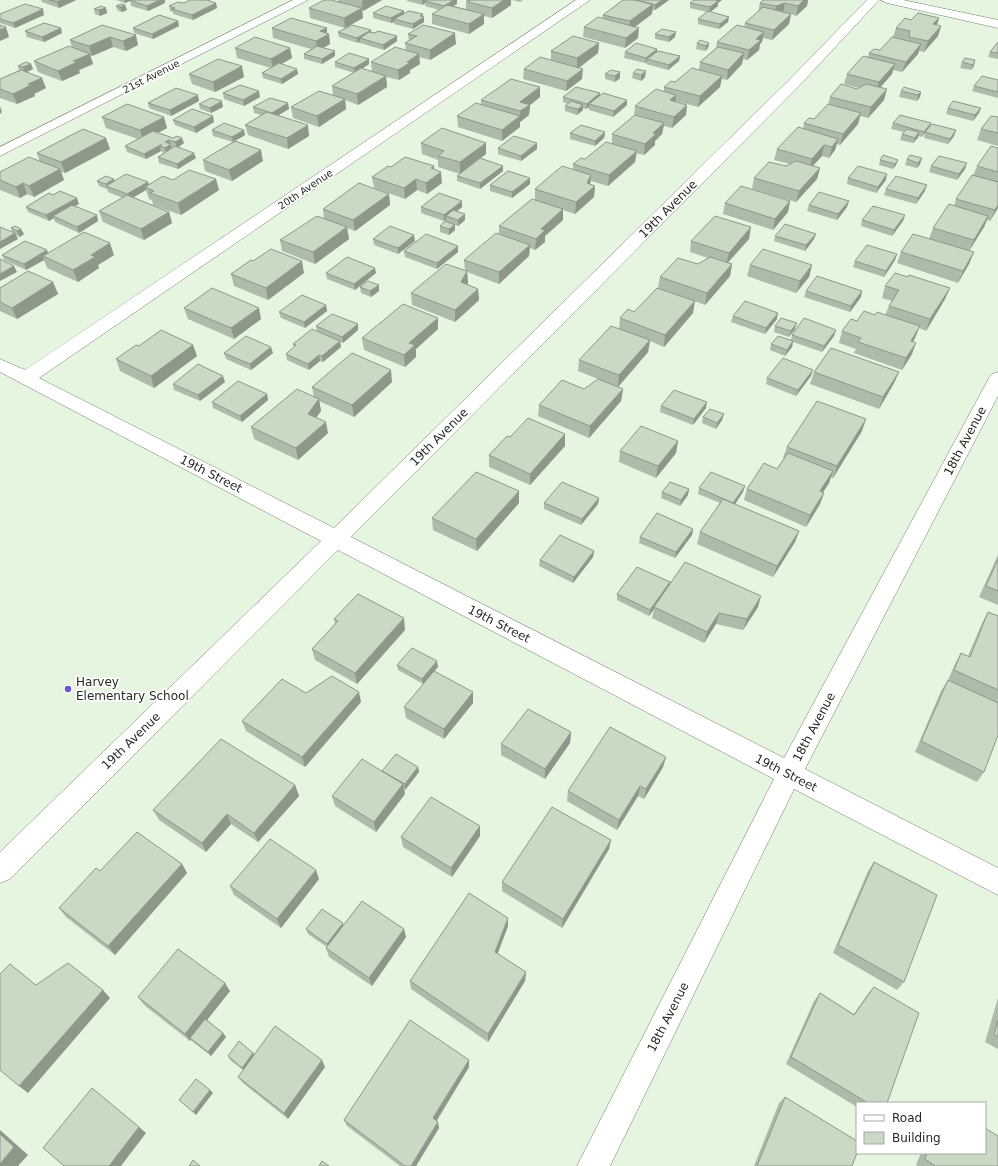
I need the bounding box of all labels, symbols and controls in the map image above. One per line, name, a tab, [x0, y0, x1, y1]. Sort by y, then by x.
street label: 21st Avenue	[121, 57, 181, 95]
street label: 20th Avenue	[276, 167, 335, 212]
street label: 19th Avenue	[636, 177, 700, 241]
street label: 18th Avenue	[941, 404, 989, 478]
street label: 19th Avenue	[407, 405, 471, 469]
street label: 19th Street	[178, 452, 245, 496]
street label: 19th Street	[466, 602, 533, 646]
place label: Harvey Elementary School	[76, 675, 189, 703]
marker: Harvey Elementary School	[63, 684, 73, 694]
street label: 18th Avenue	[790, 690, 838, 764]
street label: 19th Avenue	[99, 710, 163, 772]
street label: 19th Street	[753, 751, 820, 795]
street label: 18th Avenue	[645, 980, 691, 1054]
legend	[856, 1102, 986, 1154]
text: Road	[892, 1111, 922, 1125]
text: Building	[892, 1131, 941, 1145]

